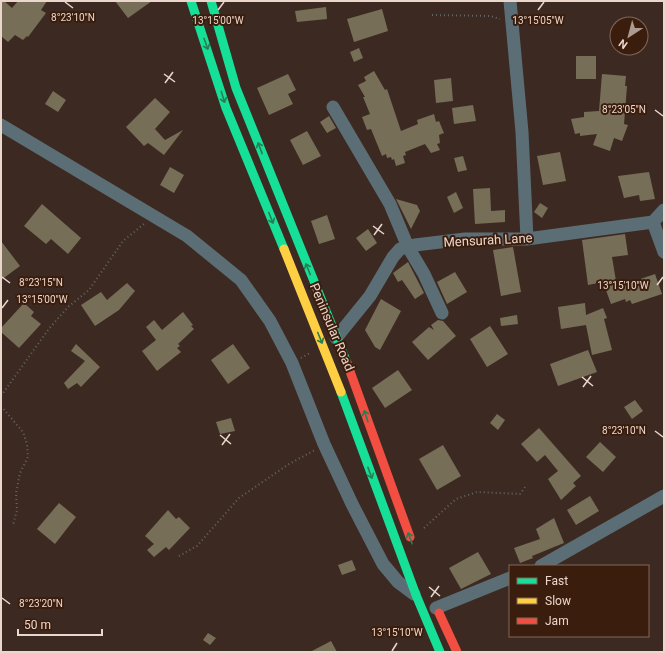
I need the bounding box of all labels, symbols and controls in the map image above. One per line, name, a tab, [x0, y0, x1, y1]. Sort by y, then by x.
text: 8°23'10"N	[51, 12, 95, 23]
text: 13°15'00"W	[192, 15, 244, 26]
text: 13°15'05"W	[512, 15, 564, 26]
north arrow	[609, 16, 649, 56]
text: N	[616, 36, 630, 51]
one-way arrow	[202, 37, 210, 49]
one-way arrow	[220, 91, 227, 104]
text: 8°23'05"N	[602, 104, 646, 115]
one-way arrow	[255, 143, 263, 155]
one-way arrow	[268, 211, 276, 223]
street label: Mensurah Lane	[443, 230, 533, 250]
one-way arrow	[304, 264, 311, 276]
text: 8°23'15"N	[19, 277, 63, 288]
text: 13°15'10"W	[597, 280, 649, 291]
street label: Peninsular Road	[307, 281, 357, 373]
text: 13°15'00"W	[16, 294, 68, 305]
one-way arrow	[317, 332, 325, 344]
one-way arrow	[362, 410, 370, 422]
text: 8°23'10"N	[602, 425, 646, 436]
one-way arrow	[367, 467, 375, 479]
one-way arrow	[406, 533, 414, 545]
legend	[509, 565, 649, 637]
text: Fast	[545, 574, 568, 588]
text: Slow	[545, 594, 571, 608]
text: 8°23'20"N	[19, 598, 63, 609]
scale bar	[18, 611, 102, 637]
text: Jam	[545, 614, 569, 628]
text: 50 m	[24, 618, 51, 632]
text: 13°15'10"W	[371, 627, 423, 638]

